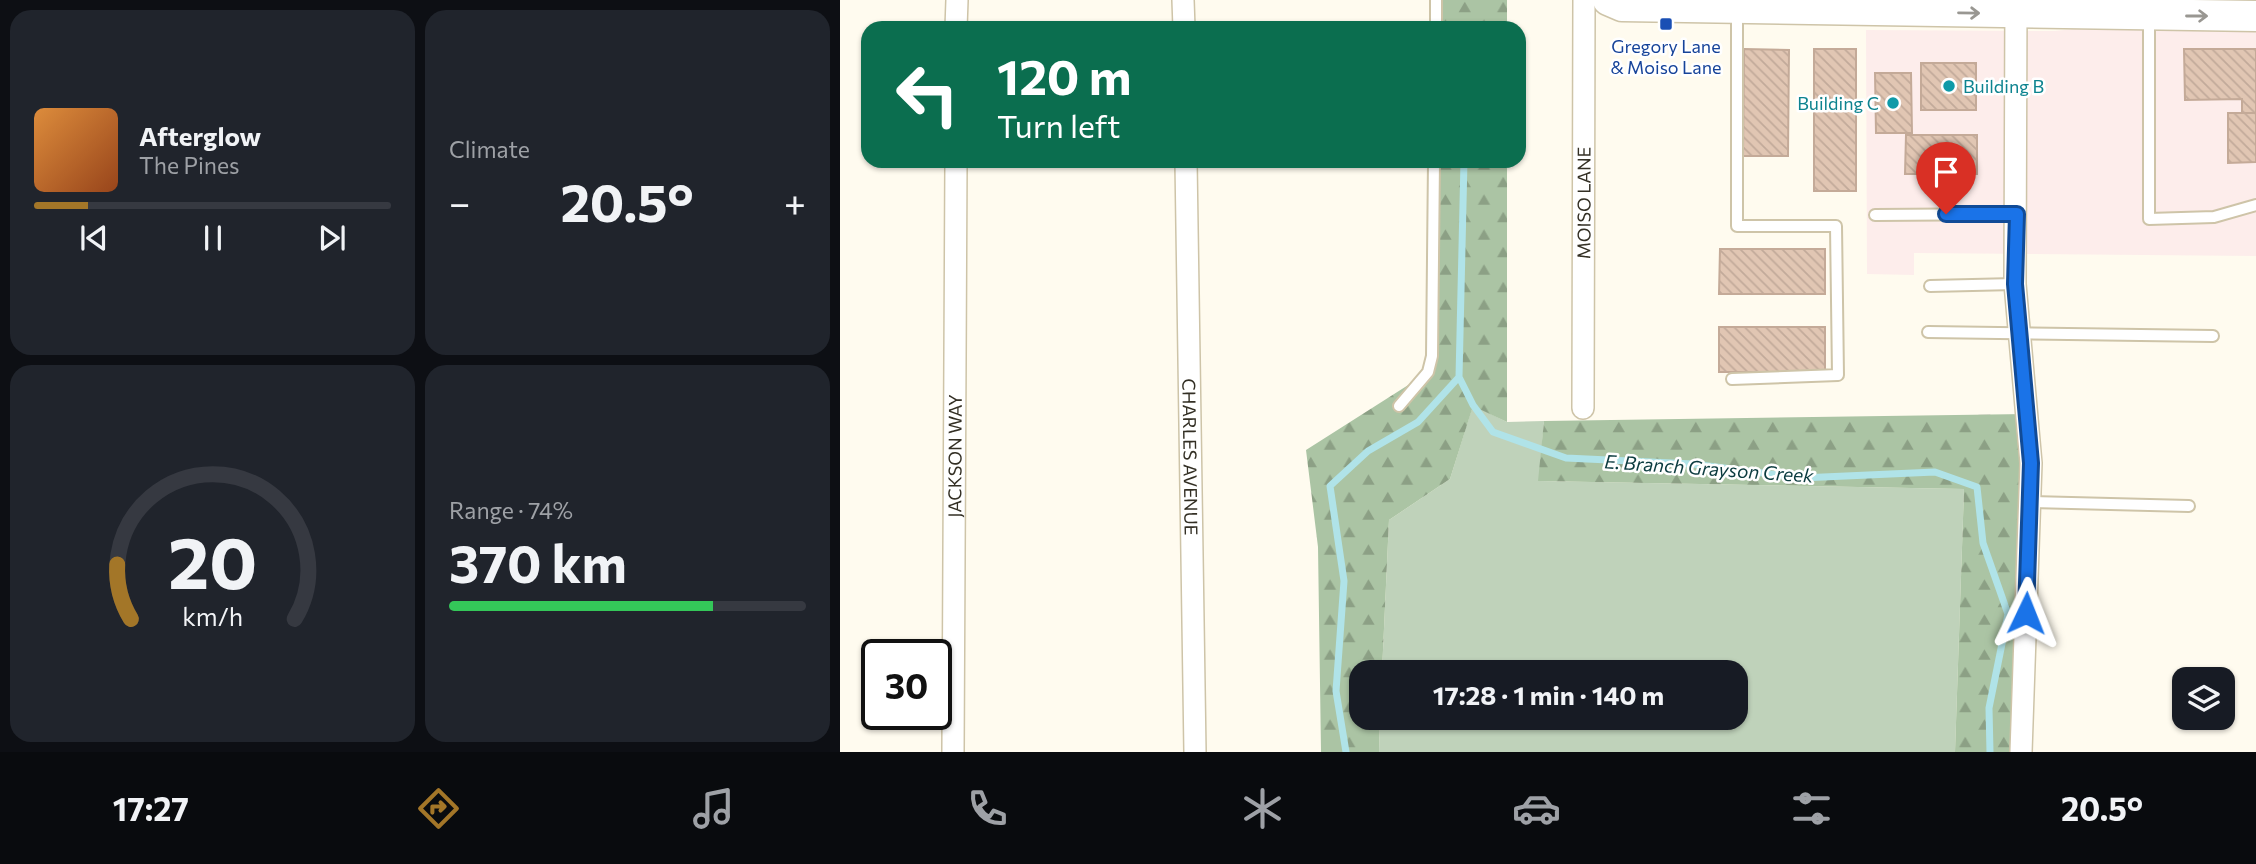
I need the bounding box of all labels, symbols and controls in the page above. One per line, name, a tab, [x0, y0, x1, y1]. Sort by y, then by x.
one-way arrow	[1957, 6, 1980, 20]
one-way arrow	[2185, 9, 2208, 23]
marker: Gregory Lane & Moiso Lane	[1658, 16, 1674, 32]
place label: Gregory Lane & Moiso Lane	[1610, 35, 1722, 78]
text: 120 m	[997, 45, 1131, 105]
icon: left	[882, 49, 973, 140]
place label: Building B	[1963, 75, 2044, 97]
marker: Building B	[1941, 78, 1957, 94]
place label: Building C	[1797, 92, 1879, 114]
marker: Building C	[1885, 95, 1901, 111]
text: Turn left	[997, 105, 1121, 145]
text: Afterglow	[139, 120, 261, 151]
text: Climate	[449, 135, 530, 163]
pin	[1916, 142, 1976, 214]
street label: MOISO LANE	[1572, 147, 1595, 259]
text: The Pines	[139, 151, 240, 179]
icon: arrive	[1927, 153, 1965, 191]
text: 20.5°	[560, 169, 694, 233]
text: −	[449, 178, 471, 225]
text: +	[784, 178, 806, 225]
icon: previous	[75, 219, 113, 257]
icon: pause	[194, 219, 232, 257]
icon: next	[313, 219, 351, 257]
street label: CHARLES AVENUE	[1178, 378, 1203, 536]
street label: JACKSON WAY	[943, 394, 966, 518]
water label: E. Branch Grayson Creek	[1604, 449, 1815, 487]
text: Range · 74%	[449, 496, 573, 524]
text: 20	[168, 516, 257, 605]
text: 370 km	[449, 530, 627, 594]
position arrow	[1989, 576, 2063, 650]
text: km/h	[182, 601, 243, 631]
speed limit sign: 30	[861, 639, 952, 730]
map controls	[2172, 667, 2235, 730]
button: layers	[2172, 667, 2235, 730]
text: 17:28 · 1 min · 140 m	[1433, 679, 1664, 710]
icon: directions	[414, 784, 463, 833]
icon: music	[689, 784, 738, 833]
icon: phone	[963, 784, 1012, 833]
icon: climate	[1238, 784, 1287, 833]
icon: car	[1512, 784, 1561, 833]
icon: filters	[1787, 784, 1836, 833]
text: 17:27	[113, 788, 189, 828]
text: 20.5°	[2061, 788, 2143, 828]

